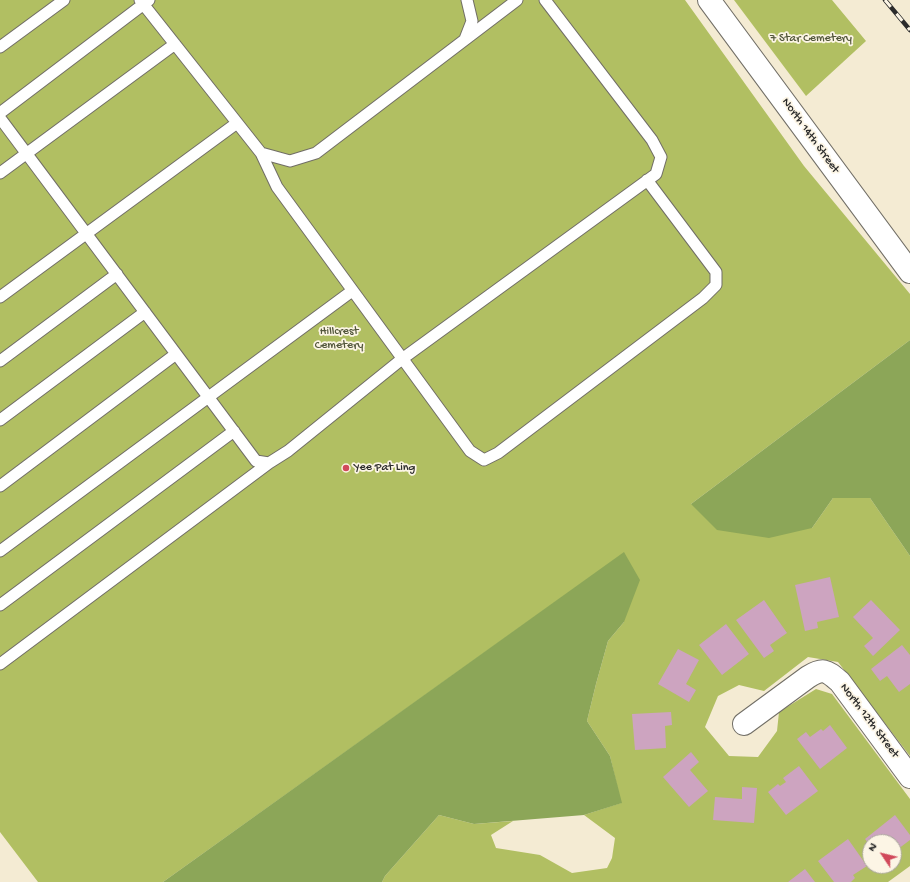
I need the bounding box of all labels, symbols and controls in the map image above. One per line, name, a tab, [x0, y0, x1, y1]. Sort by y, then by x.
park label: 7 Star Cemetery	[770, 32, 852, 46]
street label: North 14th Street	[778, 96, 842, 176]
park label: Hillcrest Cemetery	[315, 325, 363, 353]
place label: Yee Pat Ling	[354, 461, 415, 475]
marker: Yee Pat Ling	[341, 463, 351, 473]
street label: North 12th Street	[836, 681, 902, 761]
north arrow	[862, 834, 902, 874]
text: N	[866, 841, 880, 854]

